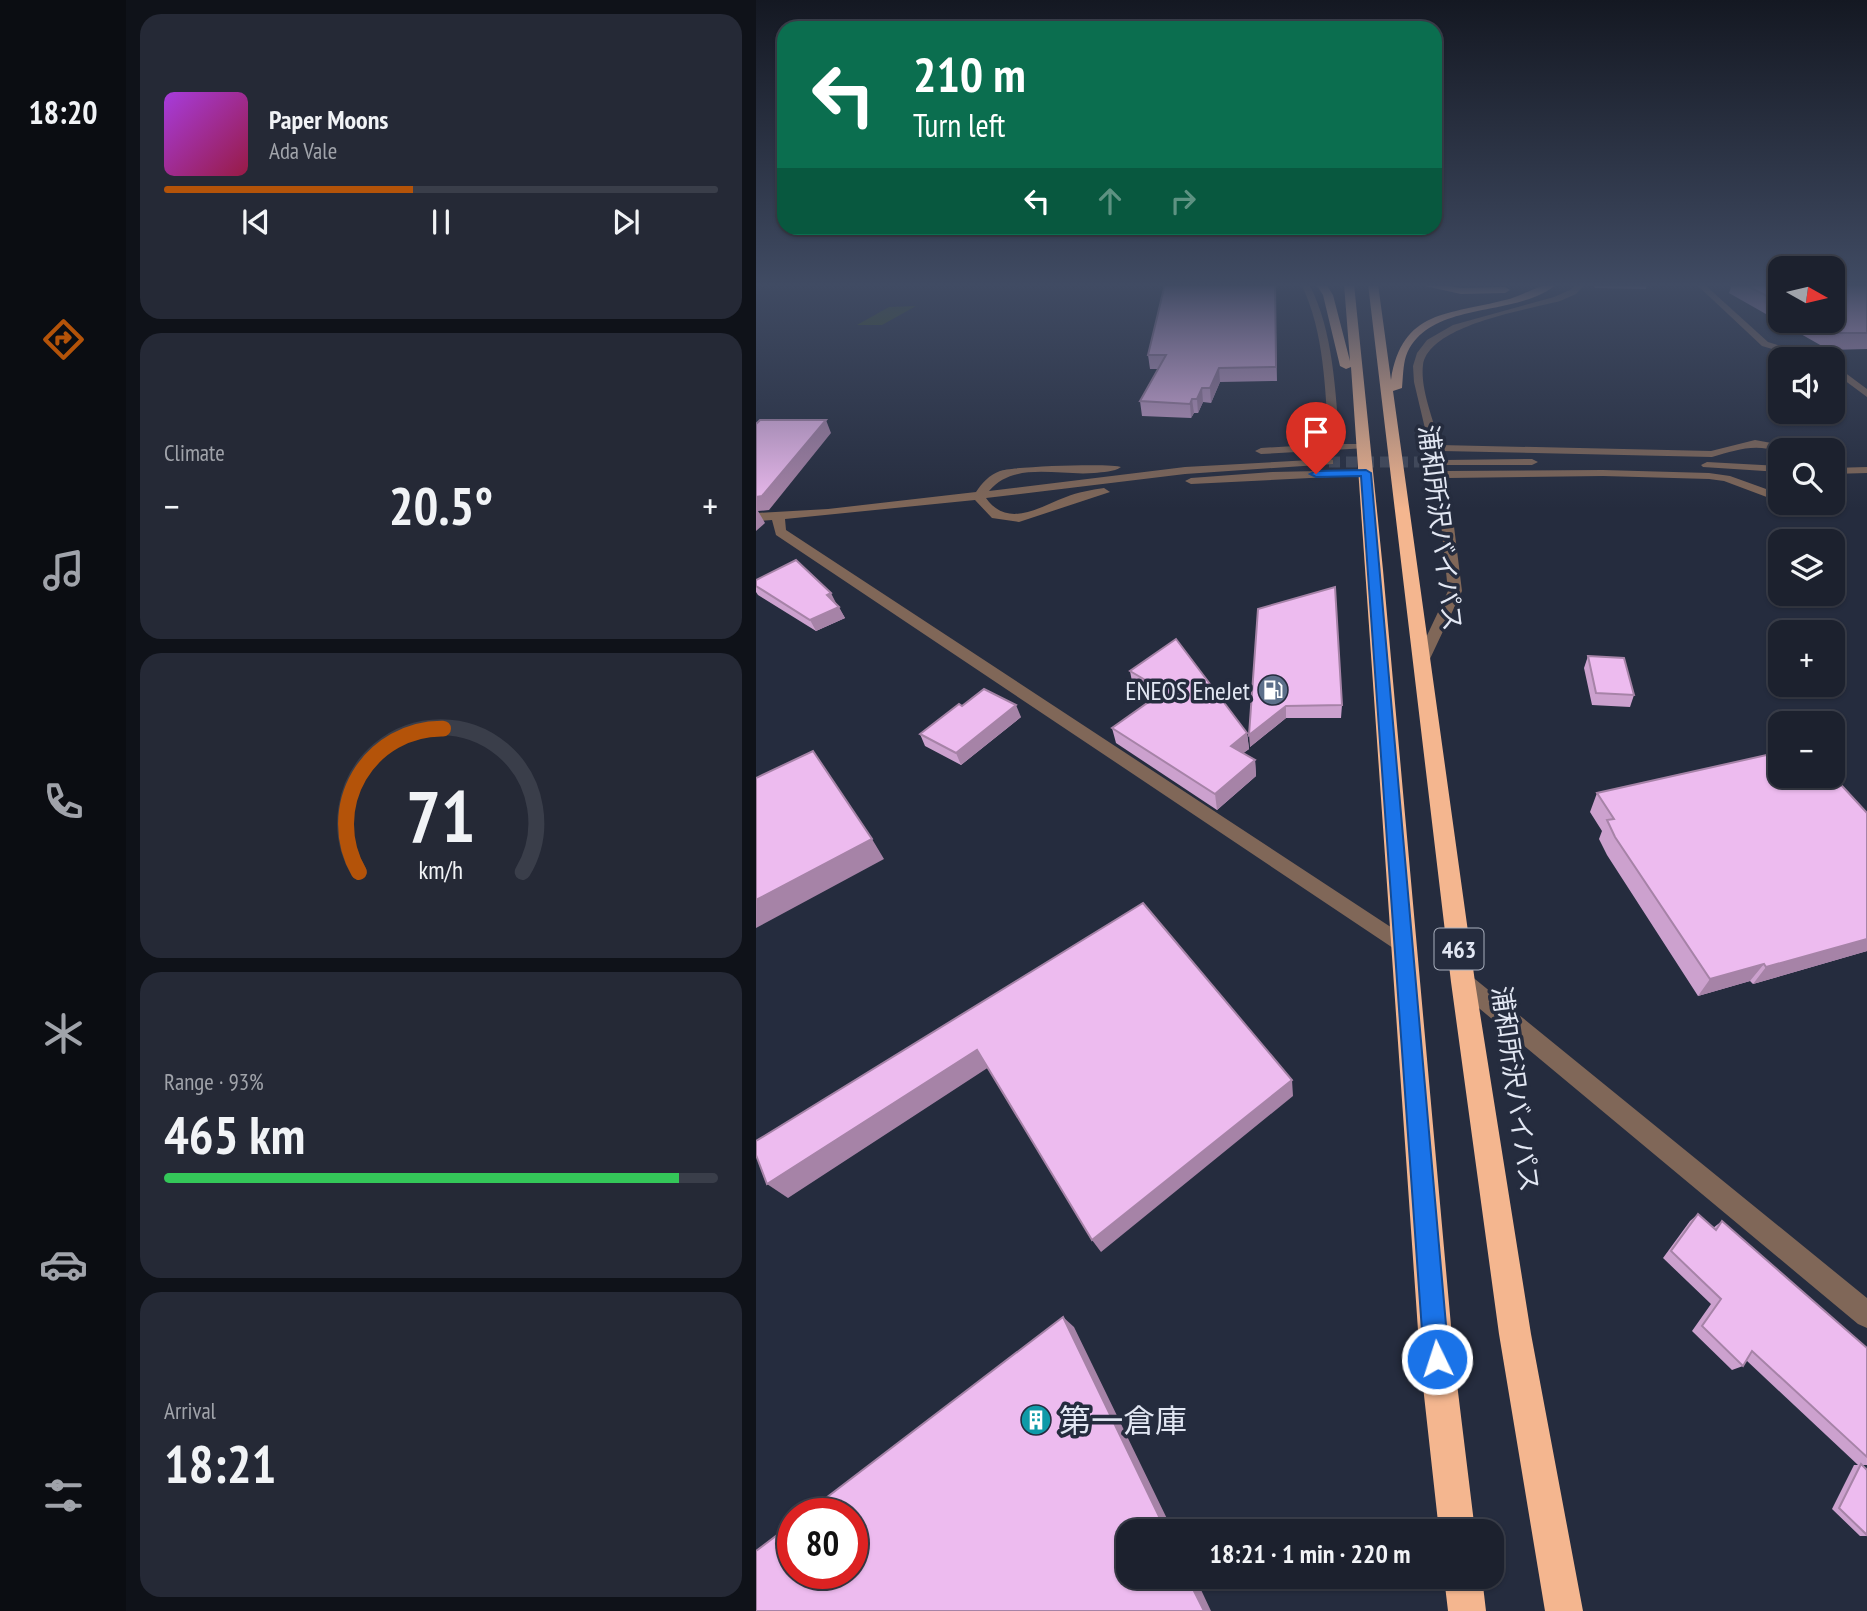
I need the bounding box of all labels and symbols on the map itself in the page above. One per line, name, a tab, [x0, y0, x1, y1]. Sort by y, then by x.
north arrow	[1768, 256, 1844, 332]
pin	[1286, 402, 1346, 474]
street label: 浦和所沢バイパス	[1412, 423, 1470, 633]
fuel station icon: ENEOS EneJet	[1256, 673, 1290, 707]
place label: ENEOS EneJet	[1125, 674, 1250, 707]
road number: 463	[1434, 929, 1484, 970]
street label: 浦和所沢バイパス	[1485, 984, 1547, 1194]
position arrow	[1400, 1322, 1474, 1396]
place label: 第一倉庫	[1059, 1399, 1187, 1441]
building icon: 第一倉庫	[1019, 1403, 1053, 1437]
speed limit sign: 80	[777, 1498, 868, 1589]

